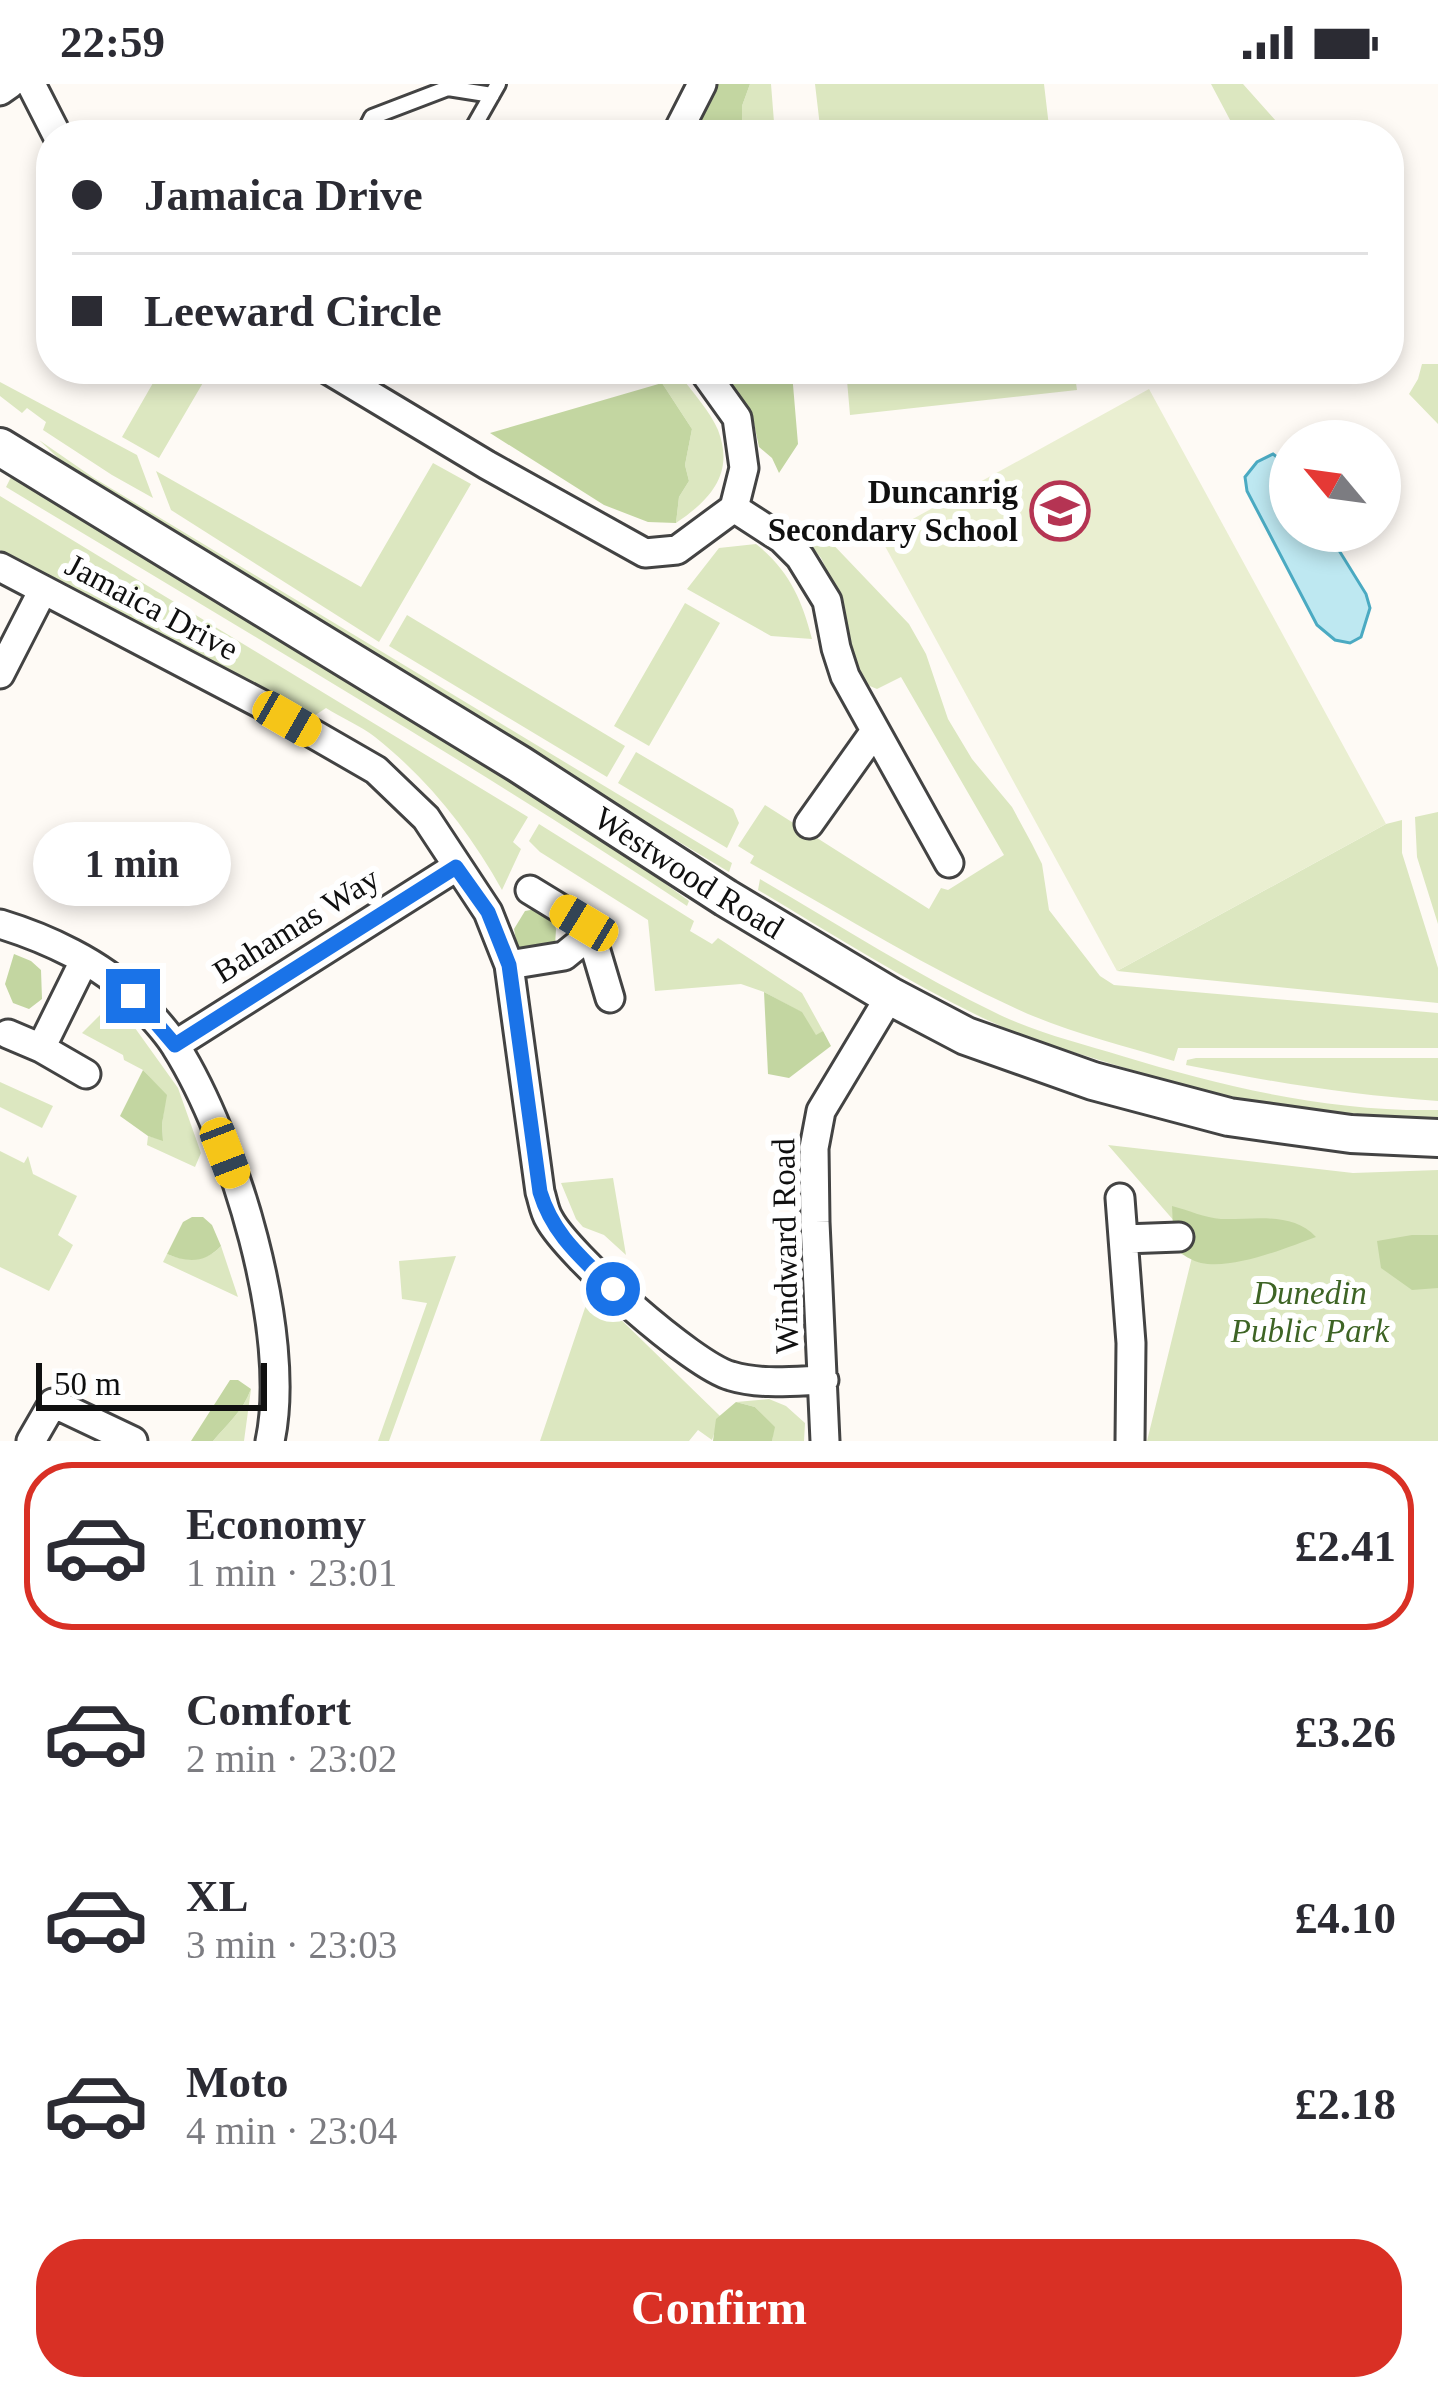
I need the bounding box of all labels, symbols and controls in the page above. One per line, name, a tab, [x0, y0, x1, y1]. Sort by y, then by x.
text: 22:59	[60, 17, 165, 67]
text: Jamaica Drive	[144, 170, 423, 220]
text: Leeward Circle	[144, 286, 442, 336]
north arrow	[1269, 420, 1401, 552]
map controls	[1269, 420, 1401, 552]
place label: Duncanrig Secondary School	[768, 474, 1018, 548]
school or university icon: Duncanrig Secondary School	[1029, 480, 1091, 542]
street label: Jamaica Drive	[60, 547, 244, 667]
car	[247, 685, 327, 753]
street label: Westwood Road	[588, 800, 790, 946]
callout: 1 min	[34, 822, 232, 906]
text: 1 min	[85, 842, 179, 885]
street label: Bahamas Way	[207, 860, 386, 990]
car	[544, 889, 624, 957]
route end	[106, 969, 160, 1023]
car	[195, 1113, 255, 1193]
street label: Windward Road	[765, 1137, 805, 1354]
route start	[586, 1262, 640, 1316]
park label: Dunedin Public Park	[1230, 1275, 1391, 1349]
scale bar	[36, 1357, 267, 1410]
text: 50 m	[54, 1366, 121, 1402]
icon: car	[42, 1492, 150, 1600]
text: Economy	[186, 1499, 366, 1549]
text: £2.41	[1295, 1521, 1396, 1571]
text: 1 min · 23:01	[186, 1551, 397, 1594]
icon: car	[42, 1678, 150, 1786]
text: Comfort	[186, 1685, 351, 1735]
text: £3.26	[1295, 1707, 1396, 1757]
text: 2 min · 23:02	[186, 1737, 397, 1780]
icon: car	[42, 1864, 150, 1972]
text: XL	[186, 1871, 249, 1921]
text: £4.10	[1295, 1893, 1396, 1943]
text: 3 min · 23:03	[186, 1923, 397, 1966]
icon: car	[42, 2050, 150, 2158]
text: Moto	[186, 2057, 288, 2107]
text: £2.18	[1295, 2079, 1396, 2129]
text: 4 min · 23:04	[186, 2109, 397, 2152]
button: Confirm	[36, 2239, 1402, 2377]

